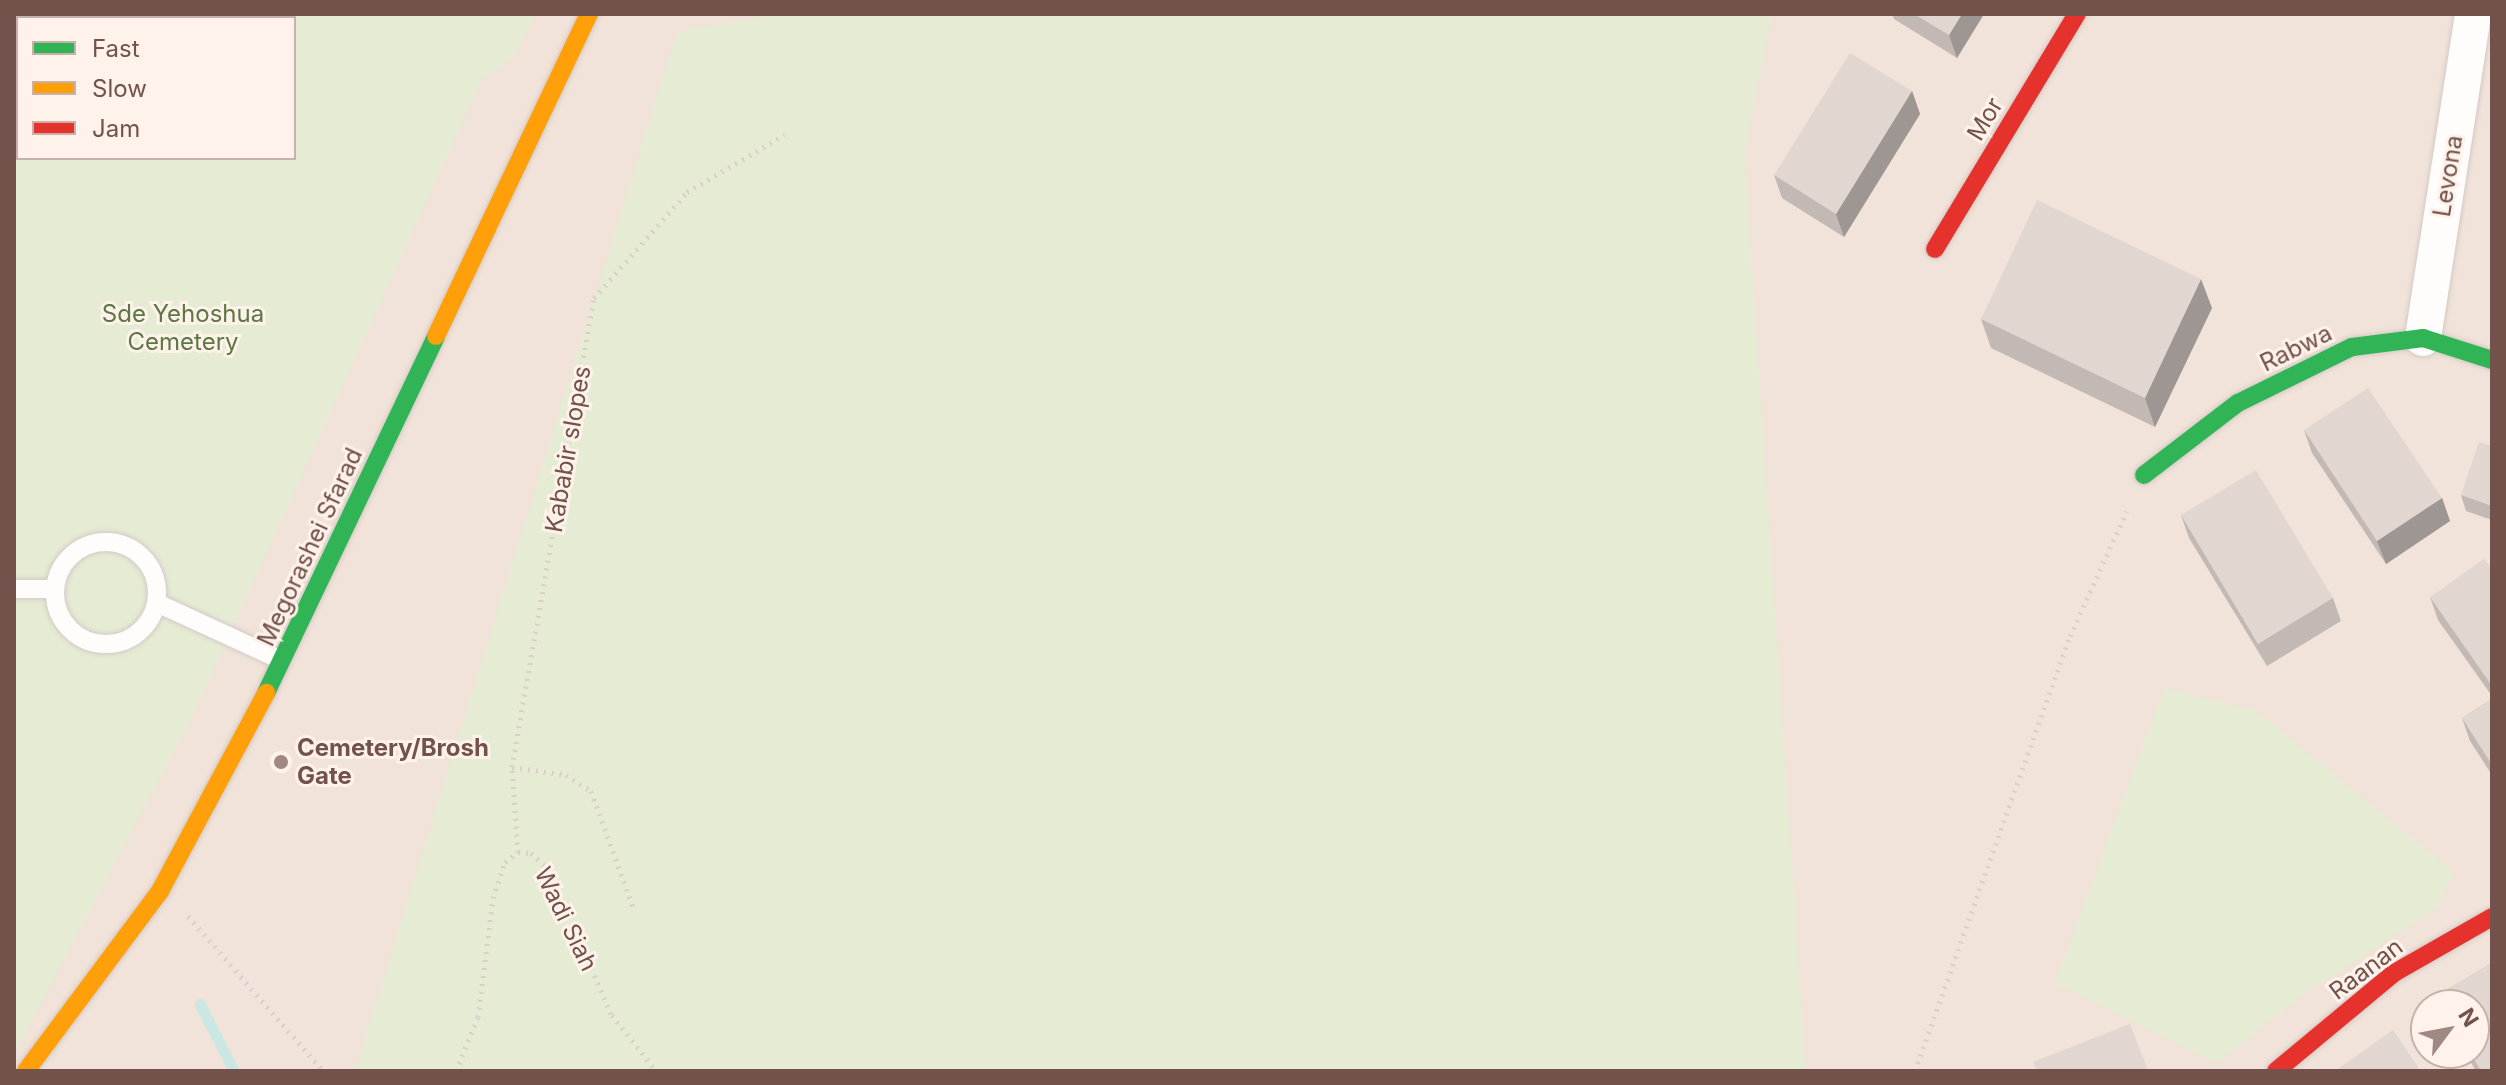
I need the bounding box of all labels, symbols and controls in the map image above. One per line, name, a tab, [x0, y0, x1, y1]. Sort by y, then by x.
legend	[16, 16, 296, 160]
text: Fast	[92, 34, 140, 63]
text: Slow	[92, 74, 147, 103]
street label: Mor	[1961, 92, 2009, 146]
text: Jam	[92, 114, 140, 143]
street label: Levona	[2427, 133, 2469, 219]
park label: Sde Yehoshua Cemetery	[102, 300, 264, 356]
street label: Rabwa	[2255, 318, 2337, 378]
street label: Kababir slopes	[539, 364, 597, 534]
street label: Megorashei Sfarad	[251, 443, 369, 651]
place label: Cemetery/Brosh Gate	[297, 734, 489, 790]
marker: Cemetery/Brosh Gate	[272, 753, 290, 771]
street label: Wadi Siah	[528, 862, 604, 976]
street label: Raanan	[2324, 932, 2408, 1006]
north arrow	[2410, 989, 2490, 1069]
text: N	[2453, 1003, 2484, 1031]

